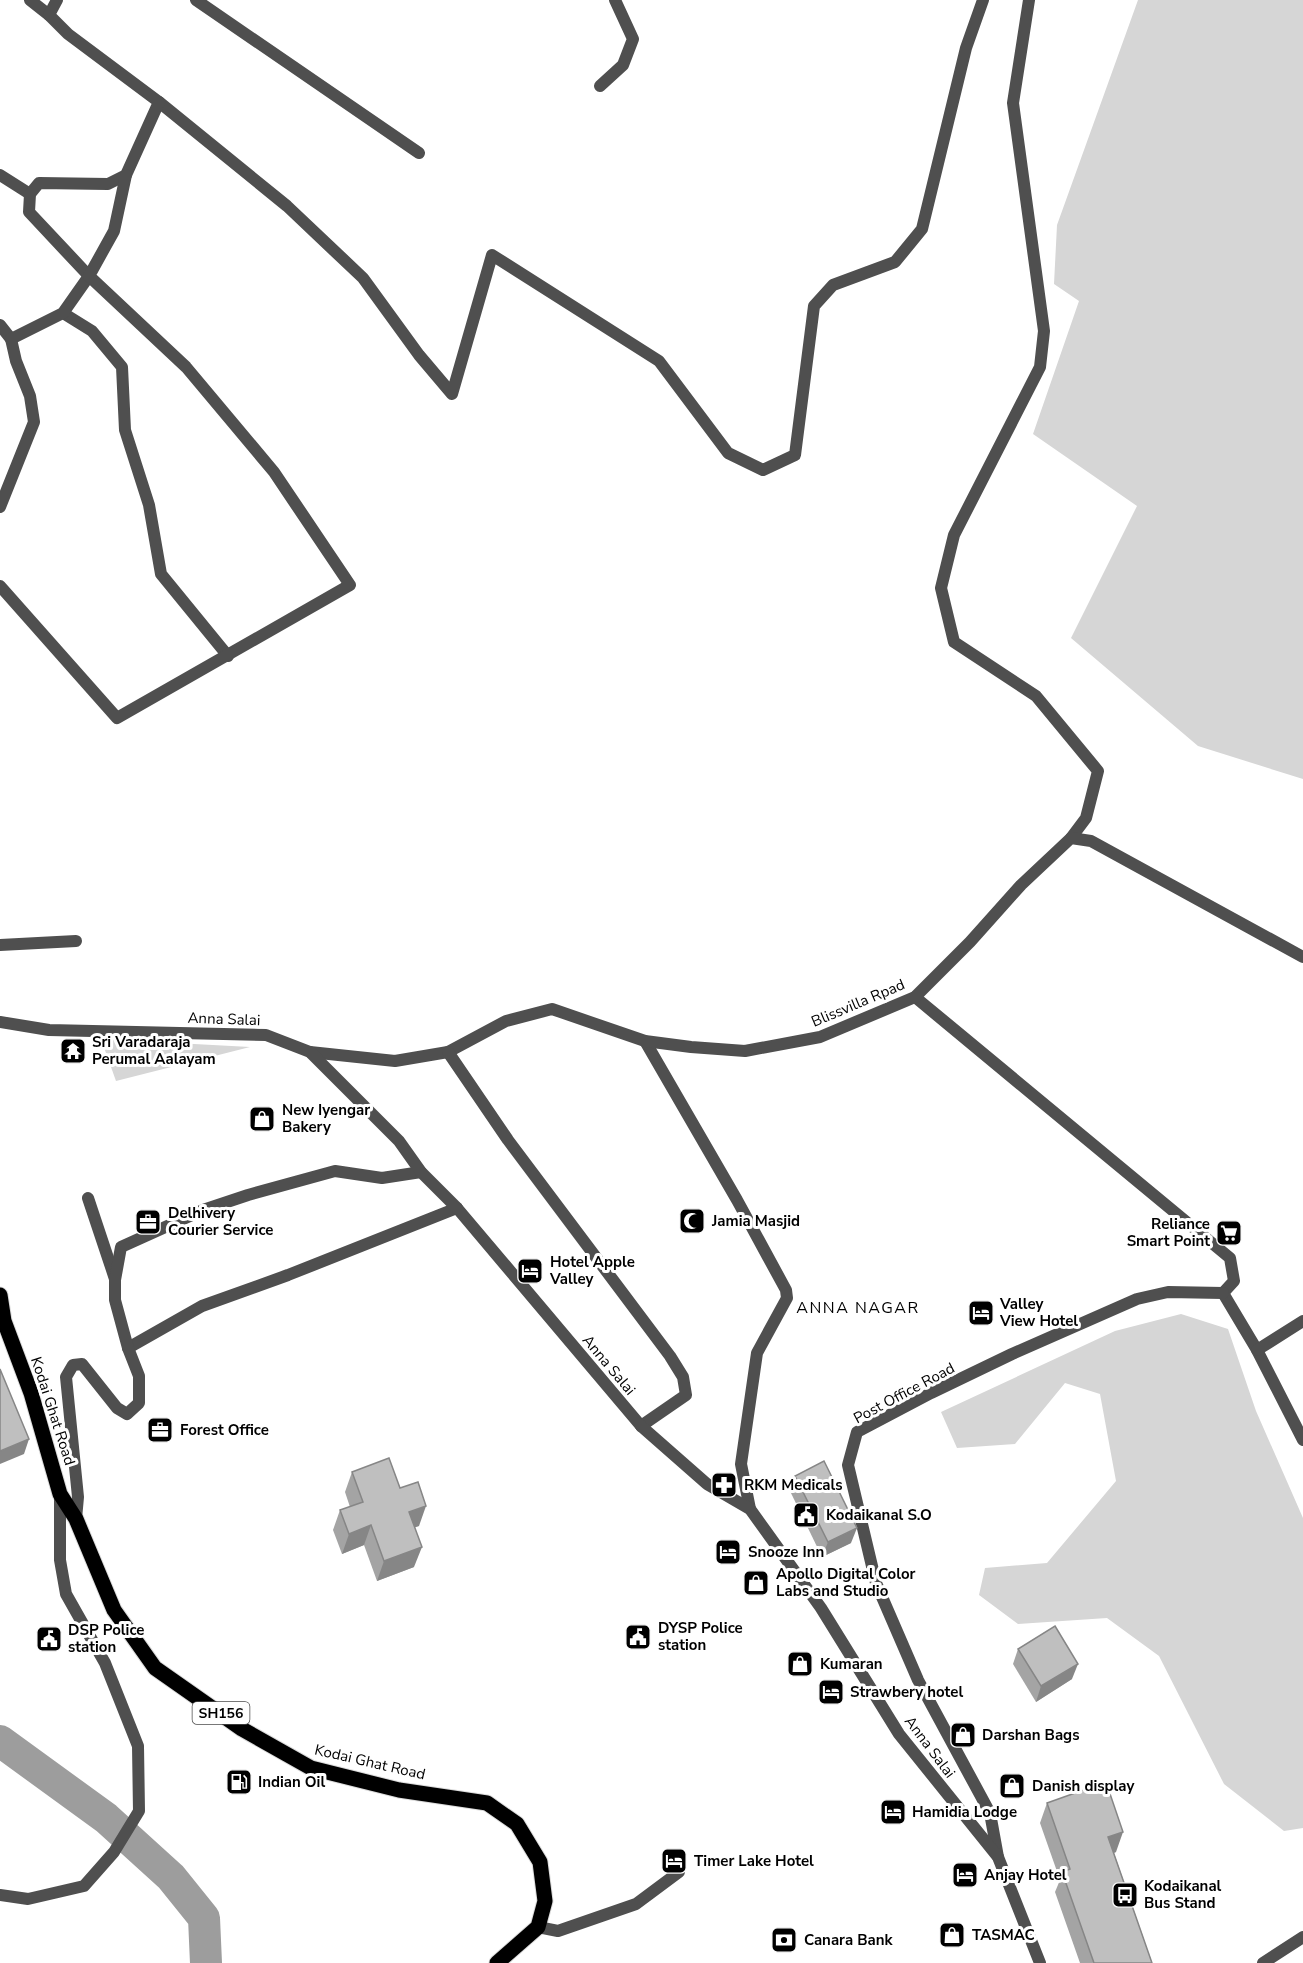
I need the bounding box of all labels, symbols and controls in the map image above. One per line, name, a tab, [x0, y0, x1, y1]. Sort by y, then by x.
street label: Blissvilla Rpad	[808, 974, 908, 1032]
street label: Anna Salai	[187, 1008, 261, 1030]
place label: Sri Varadaraja Perumal Aalayam	[92, 1032, 216, 1069]
temple icon: Sri Varadaraja Perumal Aalayam	[58, 1036, 88, 1066]
place label: New Iyengar Bakery	[282, 1100, 370, 1137]
shop icon: New Iyengar Bakery	[247, 1104, 277, 1134]
place label: Delhivery Courier Service	[168, 1203, 273, 1240]
mosque icon: Jamia Masjid	[677, 1206, 707, 1236]
office icon: Delhivery Courier Service	[133, 1207, 163, 1237]
place label: Jamia Masjid	[711, 1211, 800, 1231]
place label: Reliance Smart Point	[1127, 1214, 1210, 1251]
supermarket icon: Reliance Smart Point	[1214, 1218, 1244, 1248]
place label: Hotel Apple Valley	[549, 1252, 635, 1289]
hotel icon: Hotel Apple Valley	[515, 1256, 545, 1286]
place label: Valley View Hotel	[999, 1294, 1078, 1331]
district label: ANNA NAGAR	[796, 1297, 920, 1319]
hotel icon: Valley View Hotel	[966, 1298, 996, 1328]
street label: Anna Salai	[578, 1331, 640, 1399]
street label: Kodai Ghat Road	[26, 1354, 80, 1468]
street label: Post Office Road	[850, 1358, 958, 1428]
office icon: Forest Office	[145, 1415, 175, 1445]
place label: Forest Office	[180, 1420, 269, 1440]
pharmacy icon: RKM Medicals	[709, 1470, 739, 1500]
place label: RKM Medicals	[744, 1475, 843, 1495]
public building icon: Kodaikanal S.O	[791, 1500, 821, 1530]
place label: Kodaikanal S.O	[826, 1505, 932, 1525]
hotel icon: Snooze Inn	[713, 1537, 743, 1567]
place label: Snooze Inn	[748, 1542, 824, 1562]
place label: Apollo Digital Color Labs and Studio	[776, 1564, 916, 1601]
shop icon: Apollo Digital Color Labs and Studio	[741, 1568, 771, 1598]
place label: DYSP Police station	[658, 1618, 743, 1655]
place label: DSP Police station	[68, 1620, 144, 1657]
public building icon: DYSP Police station	[623, 1622, 653, 1652]
public building icon: DSP Police station	[34, 1624, 64, 1654]
shop icon: Kumaran	[785, 1649, 815, 1679]
place label: Kumaran	[820, 1654, 883, 1674]
hotel icon: Strawbery hotel	[816, 1677, 846, 1707]
place label: Strawbery hotel	[850, 1682, 963, 1702]
road number: SH156	[192, 1702, 250, 1724]
street label: Anna Salai	[900, 1712, 960, 1782]
shop icon: Darshan Bags	[948, 1720, 978, 1750]
place label: Darshan Bags	[982, 1725, 1079, 1745]
street label: Kodai Ghat Road	[313, 1740, 427, 1784]
fuel station icon: Indian Oil	[224, 1767, 254, 1797]
shop icon: Danish display	[997, 1771, 1027, 1801]
place label: Indian Oil	[258, 1772, 325, 1792]
place label: Danish display	[1032, 1776, 1134, 1796]
hotel icon: Hamidia Lodge	[878, 1797, 908, 1827]
place label: Hamidia Lodge	[912, 1802, 1017, 1822]
hotel icon: Timer Lake Hotel	[659, 1846, 689, 1876]
place label: Timer Lake Hotel	[694, 1851, 814, 1871]
hotel icon: Anjay Hotel	[950, 1860, 980, 1890]
place label: Anjay Hotel	[984, 1865, 1067, 1885]
place label: Kodaikanal Bus Stand	[1144, 1876, 1222, 1913]
bus stop icon: Kodaikanal Bus Stand	[1110, 1880, 1140, 1910]
shop icon: TASMAC	[937, 1920, 967, 1950]
bank icon: Canara Bank	[769, 1925, 799, 1955]
place label: TASMAC	[972, 1925, 1035, 1945]
place label: Canara Bank	[804, 1930, 893, 1950]

